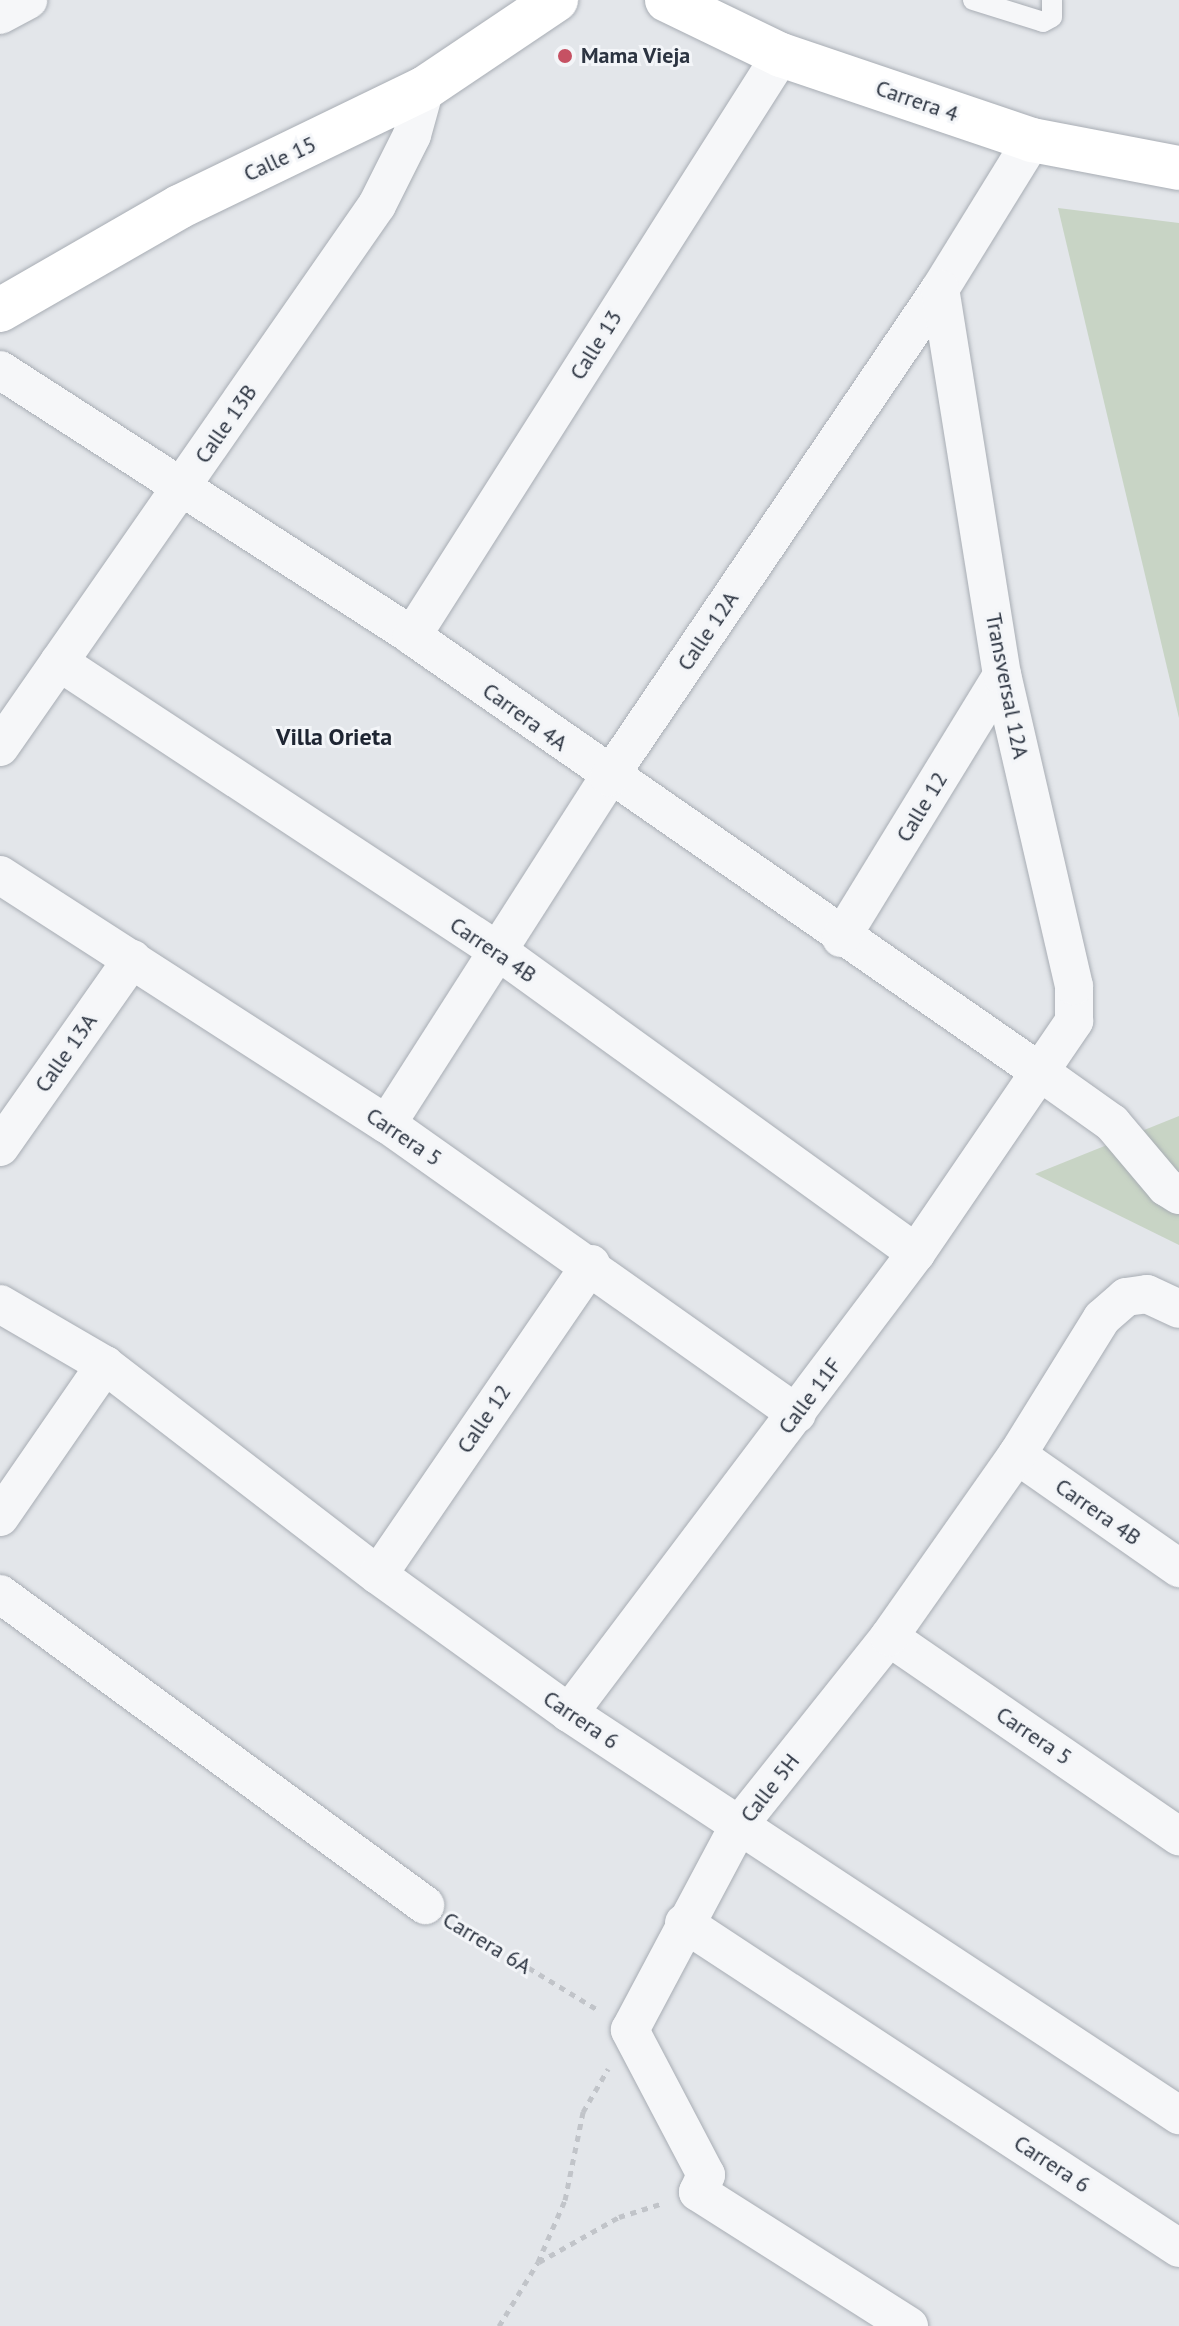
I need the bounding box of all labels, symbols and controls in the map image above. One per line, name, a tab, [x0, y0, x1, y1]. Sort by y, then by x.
place label: Mama Vieja	[581, 43, 691, 69]
marker: Mama Vieja	[556, 47, 574, 65]
street label: Carrera 4	[872, 75, 962, 127]
street label: Calle 15	[240, 131, 320, 187]
street label: Calle 13	[564, 305, 628, 385]
street label: Calle 13B	[189, 380, 263, 468]
street label: Calle 12A	[672, 586, 744, 676]
street label: Transversal 12A	[980, 611, 1034, 761]
street label: Carrera 4A	[477, 677, 573, 757]
district label: Villa Orieta	[276, 723, 392, 751]
street label: Calle 12	[891, 767, 953, 847]
street label: Carrera 4B	[445, 912, 541, 988]
street label: Calle 13A	[29, 1009, 103, 1097]
street label: Carrera 5	[361, 1102, 447, 1172]
street label: Calle 11F	[773, 1353, 847, 1439]
street label: Calle 12	[452, 1380, 516, 1458]
street label: Carrera 4B	[1050, 1473, 1146, 1551]
street label: Carrera 6	[538, 1685, 624, 1755]
street label: Carrera 5	[991, 1701, 1077, 1771]
street label: Calle 5H	[735, 1748, 805, 1828]
street label: Carrera 6A	[438, 1906, 536, 1980]
street label: Carrera 6	[1009, 2130, 1095, 2198]

